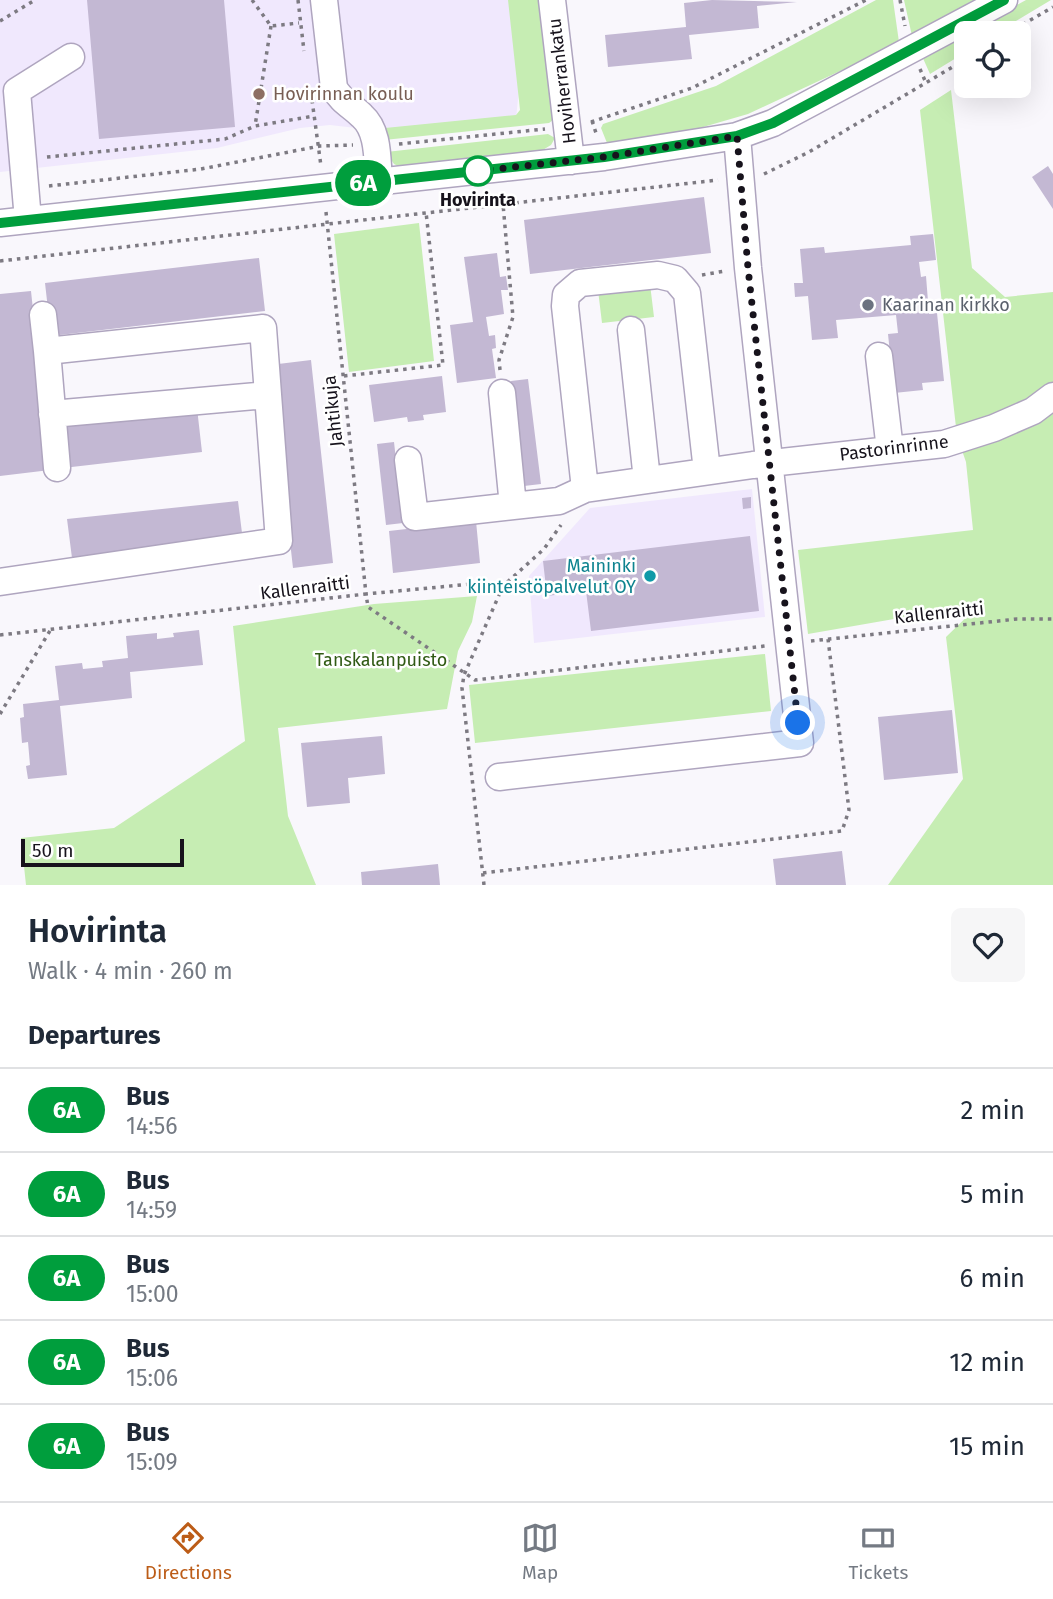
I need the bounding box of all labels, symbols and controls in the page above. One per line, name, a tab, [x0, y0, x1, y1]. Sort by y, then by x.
street label: Hoviherrankatu	[543, 17, 581, 145]
map controls	[954, 21, 1031, 98]
button: locate	[954, 21, 1031, 98]
place label: Hovirinnan koulu	[273, 83, 414, 105]
marker: Hovirinnan koulu	[251, 86, 267, 102]
marker: Hovirinta	[463, 156, 493, 186]
line badge: 6A	[332, 160, 394, 206]
text: 6A	[349, 169, 377, 197]
place label: Hovirinta	[440, 189, 516, 211]
place label: Kaarinan kirkko	[882, 294, 1010, 316]
marker: Kaarinan kirkko	[860, 297, 876, 313]
street label: Jahtikuja	[318, 374, 348, 448]
street label: Pastorinrinne	[838, 430, 950, 466]
place label: Maininki kiinteistöpalvelut OY	[467, 555, 636, 598]
marker: Maininki kiinteistöpalvelut OY	[642, 568, 658, 584]
street label: Kallenraitti	[259, 572, 351, 604]
street label: Kallenraitti	[893, 597, 985, 629]
park label: Tanskalanpuisto	[315, 649, 447, 671]
your location	[780, 705, 815, 740]
scale bar	[21, 836, 184, 868]
text: 50 m	[32, 839, 73, 862]
button: heart	[951, 908, 1025, 982]
text: Hovirinta	[28, 911, 167, 951]
text: Walk · 4 min · 260 m	[28, 957, 233, 985]
text: Departures	[28, 1020, 161, 1051]
text: Bus	[126, 1081, 169, 1112]
text: 2 min	[960, 1095, 1025, 1126]
text: 6A	[53, 1096, 80, 1124]
text: 14:56	[126, 1112, 178, 1140]
text: Bus	[126, 1165, 169, 1196]
text: 5 min	[960, 1179, 1025, 1210]
text: 6A	[53, 1180, 80, 1208]
text: 14:59	[126, 1196, 177, 1224]
text: Bus	[126, 1249, 169, 1280]
text: 6 min	[959, 1263, 1025, 1294]
text: 6A	[53, 1264, 80, 1292]
text: 15:00	[126, 1280, 179, 1308]
text: Bus	[126, 1333, 169, 1364]
text: 12 min	[949, 1347, 1025, 1378]
text: 6A	[53, 1348, 80, 1376]
text: 15:06	[126, 1364, 178, 1392]
text: Bus	[126, 1417, 169, 1448]
text: 15 min	[949, 1431, 1025, 1462]
text: 6A	[53, 1432, 80, 1460]
text: 15:09	[126, 1448, 178, 1476]
tab: Directions	[145, 1519, 232, 1584]
tab: Map	[521, 1519, 559, 1584]
tab: Tickets	[848, 1519, 908, 1584]

